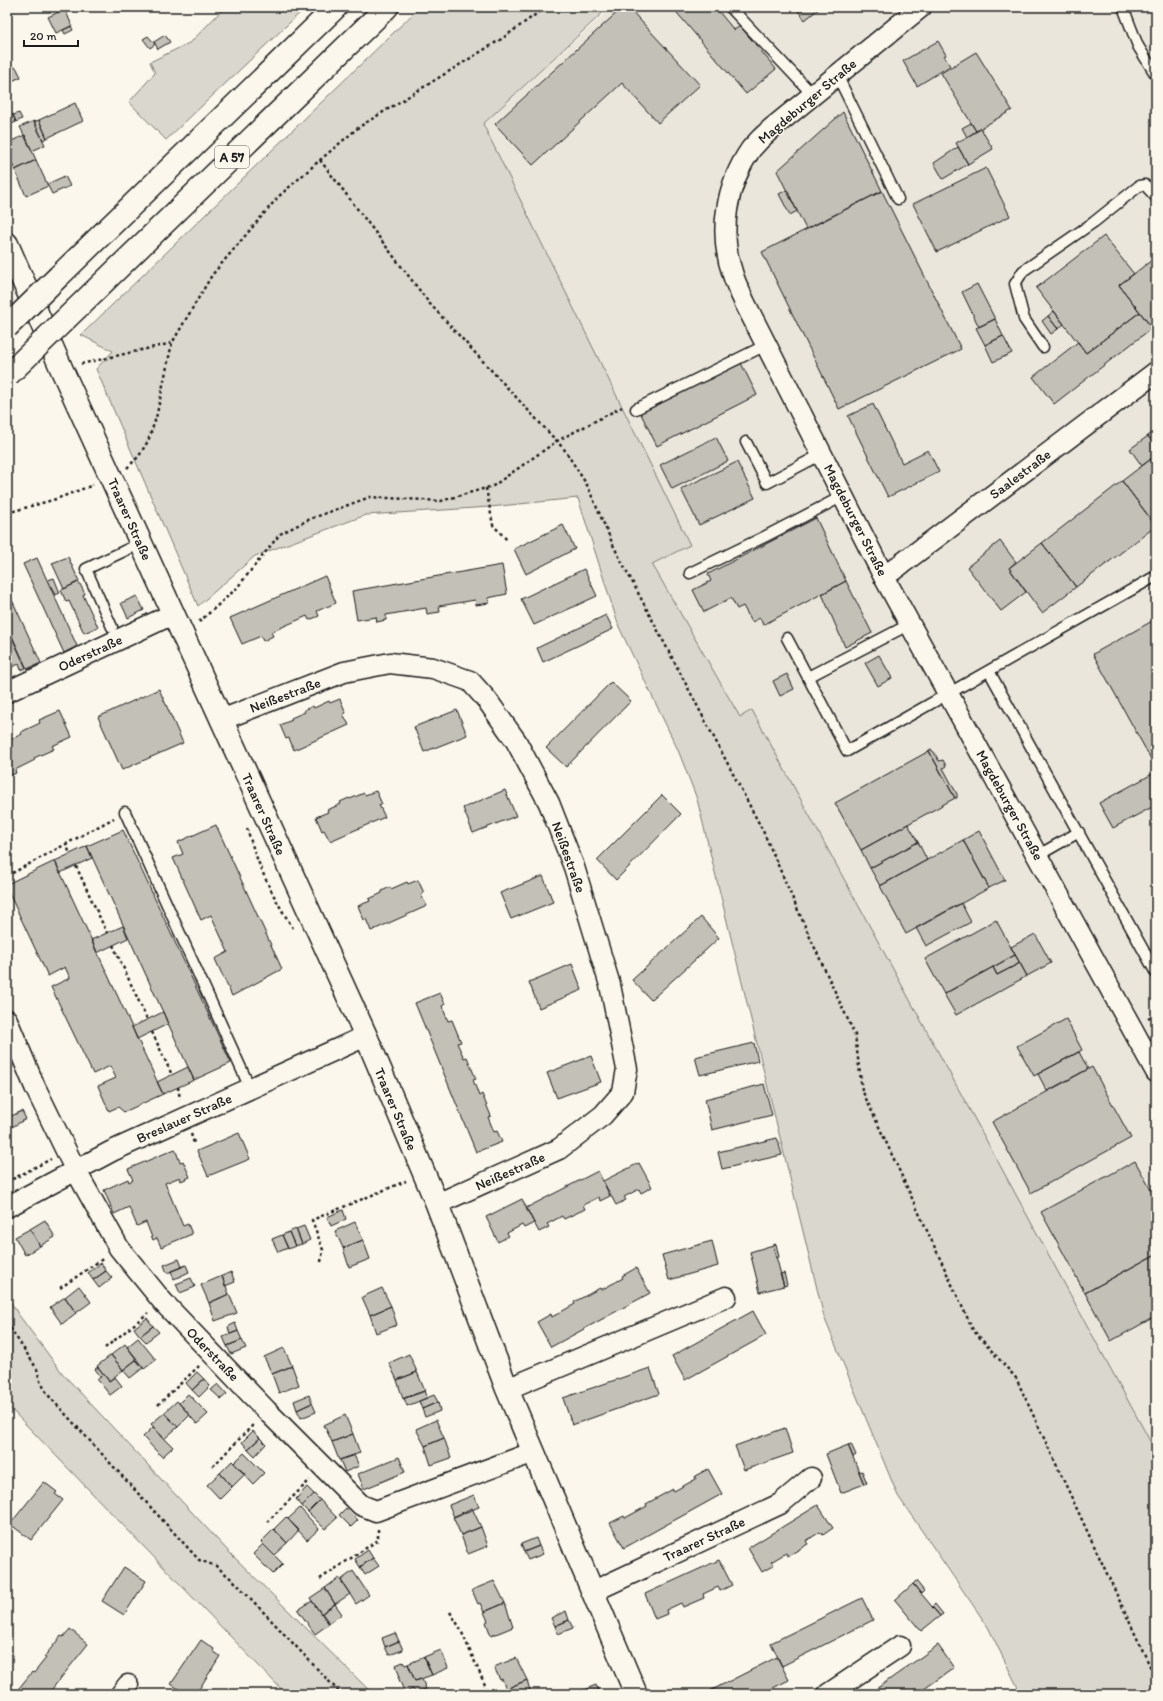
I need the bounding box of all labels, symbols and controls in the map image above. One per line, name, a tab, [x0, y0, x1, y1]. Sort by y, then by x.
scale bar	[24, 22, 78, 48]
text: 20 m	[30, 29, 57, 43]
street label: Magdeburger Straße	[755, 55, 860, 148]
road number: A 57	[215, 146, 249, 168]
street label: Saalestraße	[986, 446, 1055, 503]
street label: Magdeburger Straße	[820, 461, 891, 579]
street label: Traarer Straße	[104, 475, 155, 563]
street label: Oderstraße	[55, 631, 125, 676]
street label: Neißestraße	[247, 674, 323, 717]
street label: Magdeburger Straße	[972, 747, 1047, 864]
street label: Traarer Straße	[238, 770, 289, 858]
street label: Neißestraße	[548, 819, 589, 895]
street label: Traarer Straße	[370, 1065, 421, 1153]
street label: Breslauer Straße	[134, 1090, 235, 1147]
street label: Neißestraße	[473, 1148, 548, 1194]
street label: Oderstraße	[183, 1324, 243, 1385]
street label: Traarer Straße	[661, 1513, 748, 1566]

